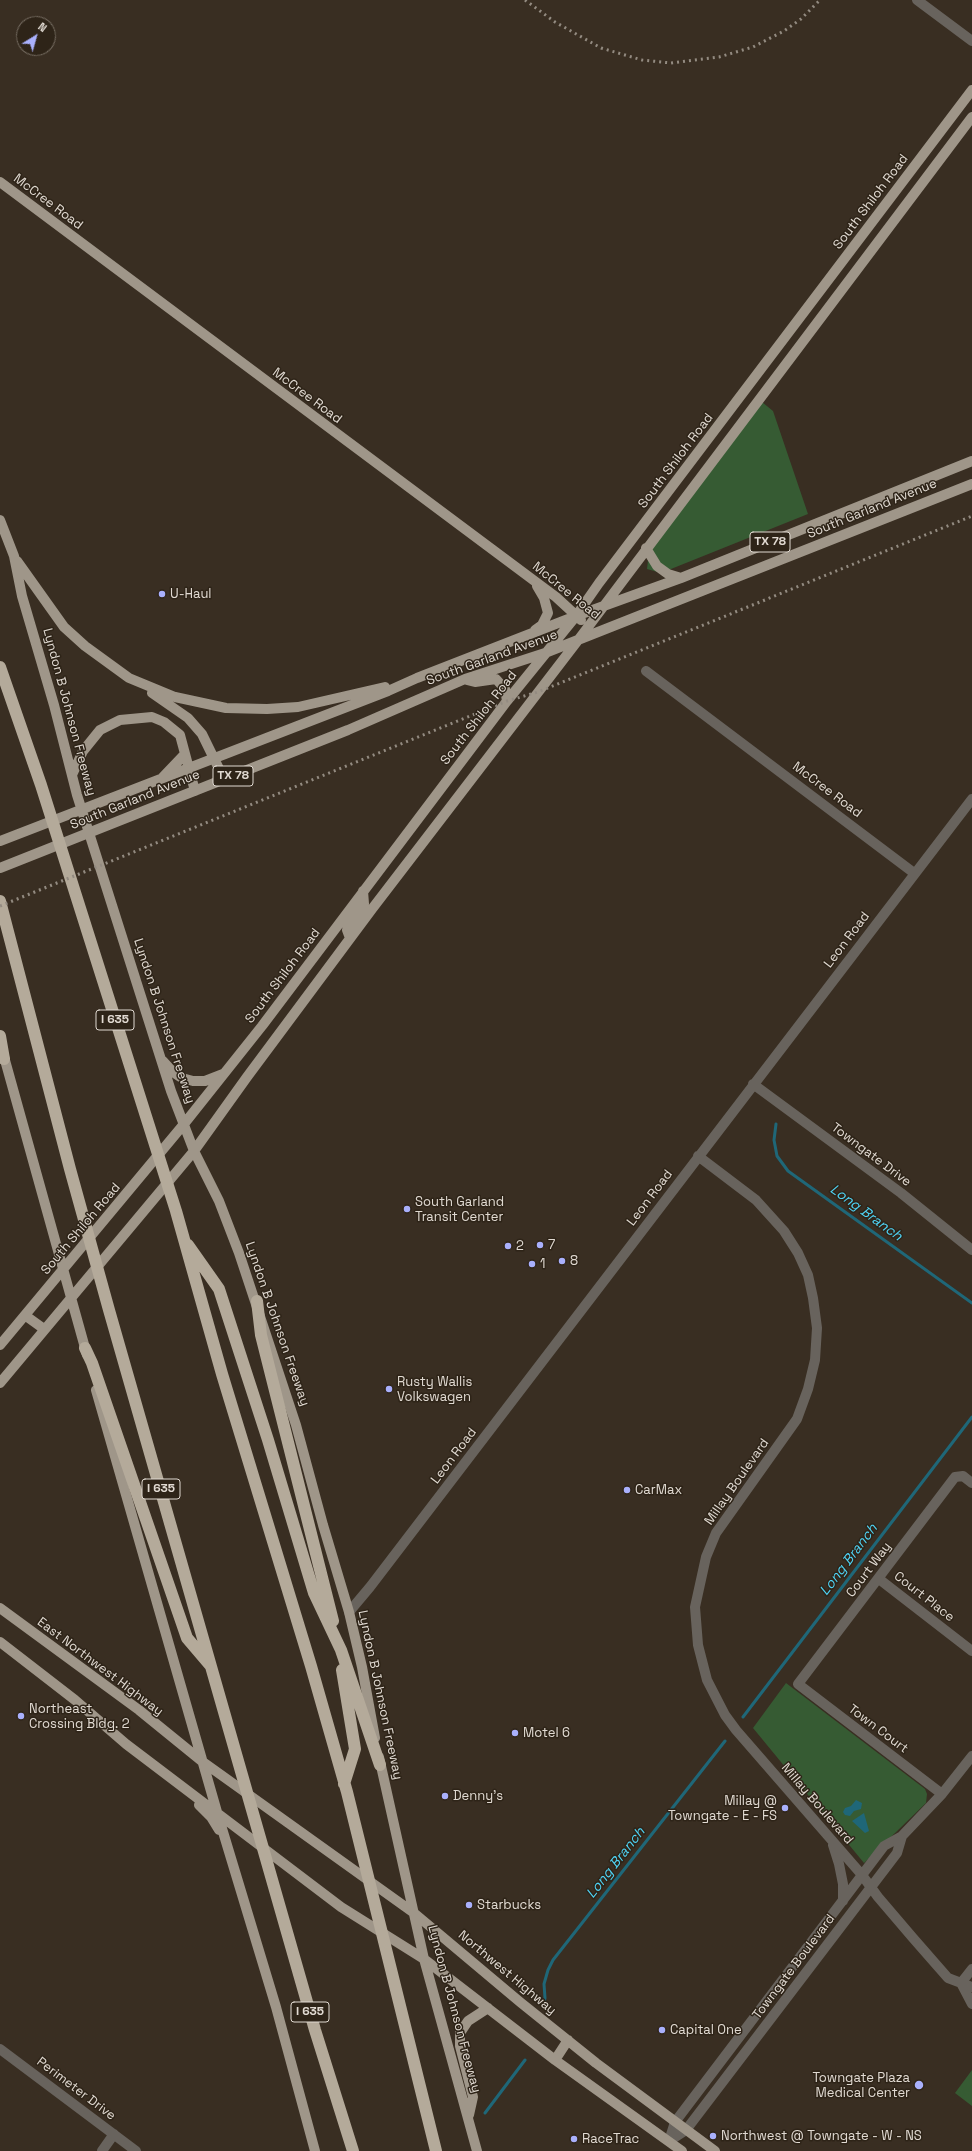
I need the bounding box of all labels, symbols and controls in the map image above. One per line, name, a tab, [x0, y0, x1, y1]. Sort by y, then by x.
north arrow	[16, 16, 56, 56]
text: N	[35, 19, 50, 35]
street label: South Shiloh Road	[830, 151, 912, 253]
street label: McCree Road	[10, 171, 86, 233]
street label: McCree Road	[269, 365, 345, 427]
street label: South Shiloh Road	[635, 410, 717, 512]
street label: South Garland Avenue	[805, 476, 939, 542]
road number: TX 78	[750, 532, 790, 552]
street label: McCree Road	[529, 559, 603, 623]
place label: U-Haul	[170, 586, 212, 602]
marker: U-Haul	[157, 589, 167, 599]
street label: Lyndon B Johnson Freeway	[39, 627, 99, 797]
street label: South Garland Avenue	[424, 627, 560, 689]
street label: South Shiloh Road	[438, 668, 520, 768]
street label: McCree Road	[789, 759, 865, 821]
road number: TX 78	[213, 766, 253, 786]
street label: South Garland Avenue	[68, 767, 202, 833]
street label: Leon Road	[821, 909, 873, 971]
street label: South Shiloh Road	[242, 925, 324, 1027]
street label: Lyndon B Johnson Freeway	[130, 936, 198, 1106]
road number: I 635	[96, 1010, 134, 1030]
street label: Towngate Drive	[828, 1120, 914, 1190]
street label: Leon Road	[624, 1167, 676, 1229]
street label: South Shiloh Road	[38, 1180, 124, 1278]
water label: Long Branch	[827, 1181, 905, 1245]
place label: South Garland Transit Center	[415, 1194, 504, 1225]
marker: South Garland Transit Center	[402, 1204, 412, 1214]
place label: 7	[548, 1237, 555, 1253]
place label: 2	[516, 1238, 524, 1254]
street label: Lyndon B Johnson Freeway	[242, 1240, 312, 1408]
marker: 7	[535, 1240, 545, 1250]
marker: 2	[503, 1241, 513, 1251]
place label: 8	[570, 1253, 578, 1269]
place label: 1	[540, 1256, 545, 1272]
marker: 8	[557, 1256, 567, 1266]
marker: 1	[527, 1259, 537, 1269]
place label: Rusty Wallis Volkswagen	[397, 1374, 472, 1405]
marker: Rusty Wallis Volkswagen	[384, 1384, 394, 1394]
street label: Leon Road	[428, 1425, 480, 1487]
street label: Millay Boulevard	[701, 1436, 773, 1528]
road number: I 635	[142, 1479, 180, 1499]
place label: CarMax	[635, 1482, 682, 1498]
marker: CarMax	[622, 1485, 632, 1495]
water label: Long Branch	[817, 1521, 881, 1599]
street label: Court Way	[843, 1539, 895, 1601]
street label: Court Place	[891, 1569, 957, 1625]
street label: Lyndon B Johnson Freeway	[354, 1609, 406, 1781]
street label: East Northwest Highway	[34, 1615, 166, 1719]
place label: Northeast Crossing Bldg. 2	[29, 1701, 130, 1732]
street label: Town Court	[845, 1701, 911, 1757]
marker: Northeast Crossing Bldg. 2	[16, 1711, 26, 1721]
place label: Motel 6	[523, 1725, 570, 1741]
marker: Motel 6	[510, 1728, 520, 1738]
street label: Millay Boulevard	[778, 1760, 856, 1848]
place label: Denny's	[453, 1788, 503, 1804]
marker: Denny's	[440, 1791, 450, 1801]
place label: Millay @ Towngate - E - FS	[668, 1793, 777, 1824]
marker: Millay @ Towngate - E - FS	[780, 1803, 790, 1813]
water label: Long Branch	[583, 1824, 649, 1902]
place label: Starbucks	[477, 1897, 541, 1913]
marker: Starbucks	[464, 1900, 474, 1910]
street label: Towngate Boulevard	[749, 1911, 839, 2023]
street label: Lyndon B Johnson Freeway	[424, 1924, 484, 2094]
street label: Northwest Highway	[455, 1927, 559, 2019]
road number: I 635	[291, 2002, 329, 2022]
place label: Capital One	[670, 2022, 742, 2038]
marker: Capital One	[657, 2025, 667, 2035]
street label: Perimeter Drive	[33, 2054, 119, 2124]
place label: Towngate Plaza Medical Center	[812, 2070, 910, 2101]
marker: Towngate Plaza Medical Center	[913, 2079, 925, 2091]
place label: Northwest @ Towngate - W - NS	[721, 2128, 922, 2144]
place label: RaceTrac	[582, 2131, 639, 2147]
marker: Northwest @ Towngate - W - NS	[708, 2131, 718, 2141]
marker: RaceTrac	[569, 2134, 579, 2144]

